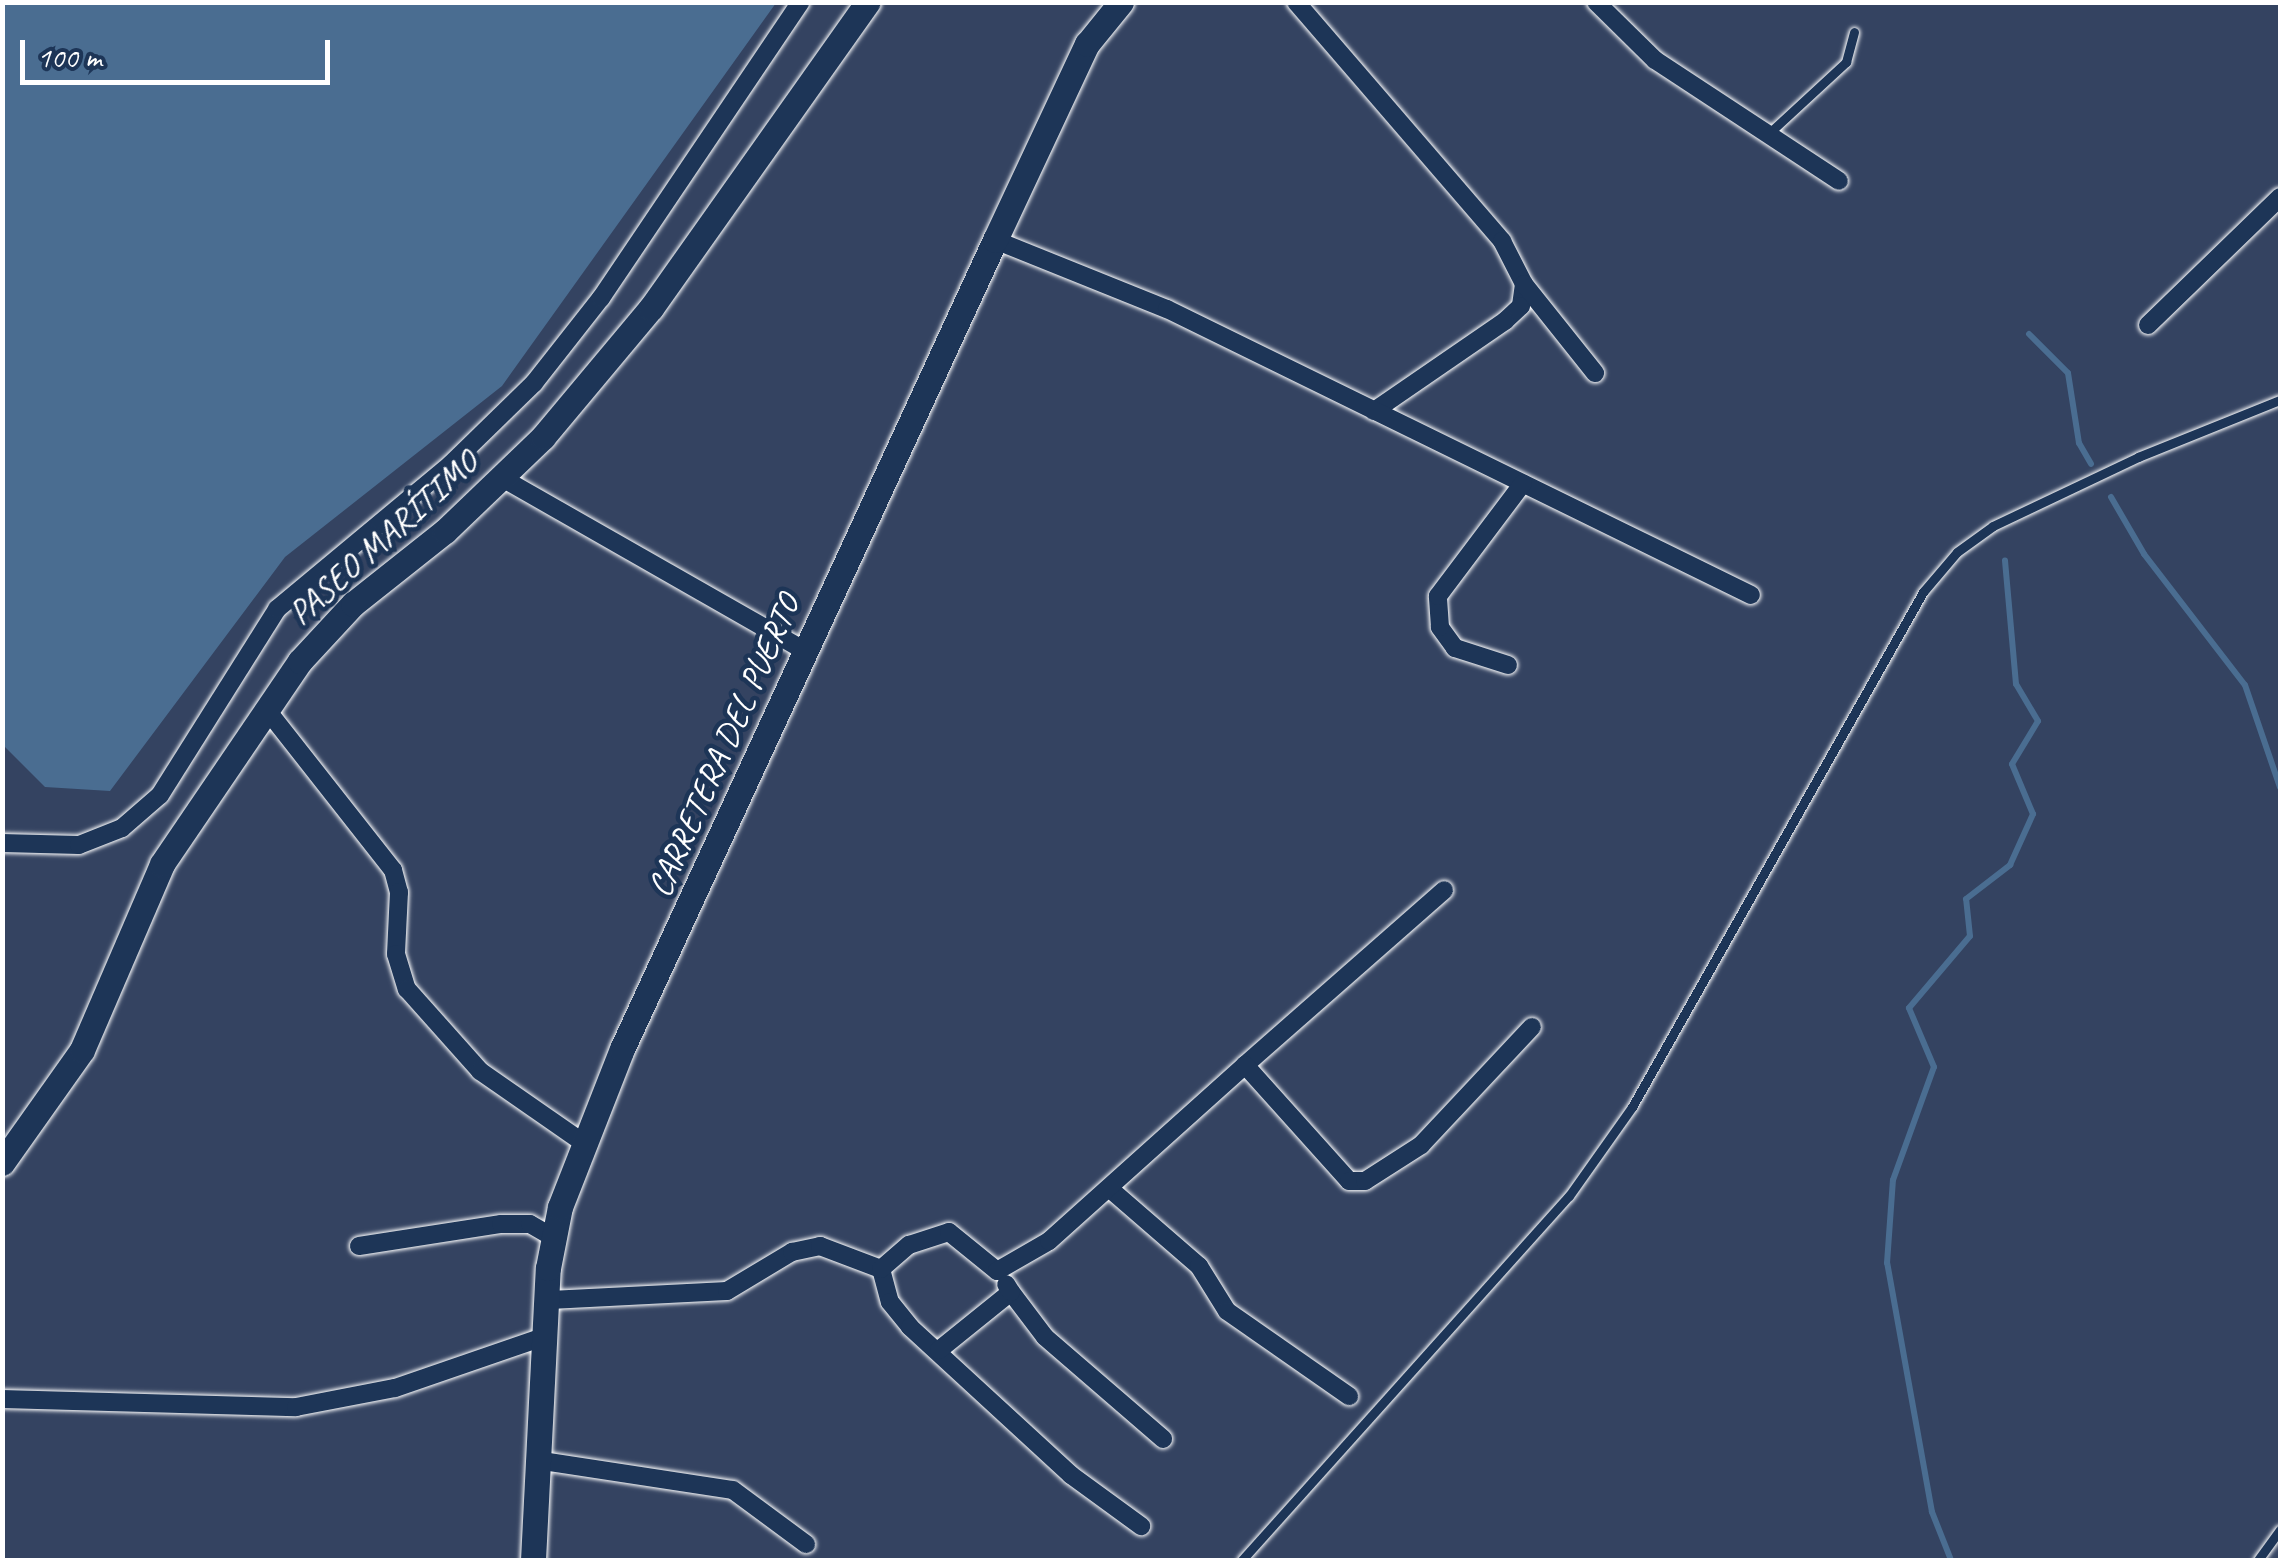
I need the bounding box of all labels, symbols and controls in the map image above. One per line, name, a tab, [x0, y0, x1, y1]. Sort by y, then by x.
scale bar	[25, 20, 335, 82]
text: 100 m	[37, 38, 102, 76]
street label: PASEO MARÍTIMO	[280, 443, 486, 633]
street label: CARRETERA DEL PUERTO	[638, 588, 810, 904]

